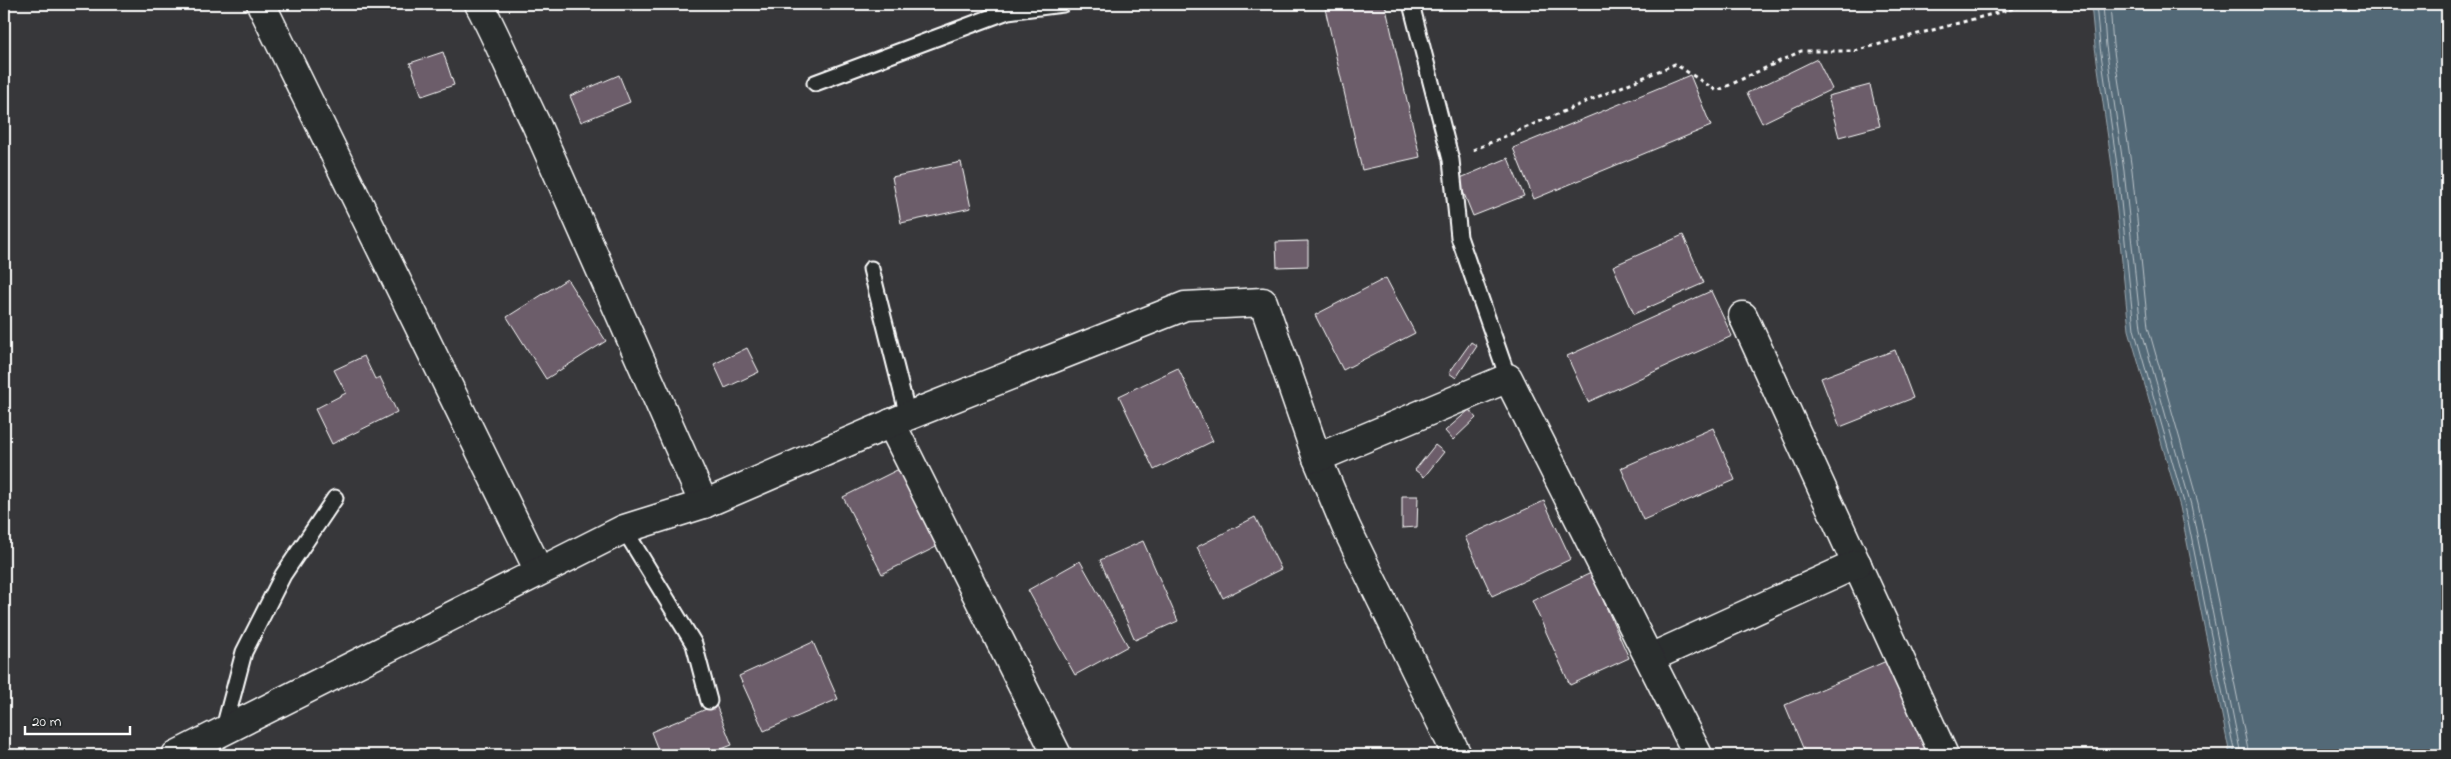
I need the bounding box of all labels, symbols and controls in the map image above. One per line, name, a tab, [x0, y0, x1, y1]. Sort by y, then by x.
scale bar	[25, 704, 130, 736]
text: 20 m	[32, 711, 62, 733]

